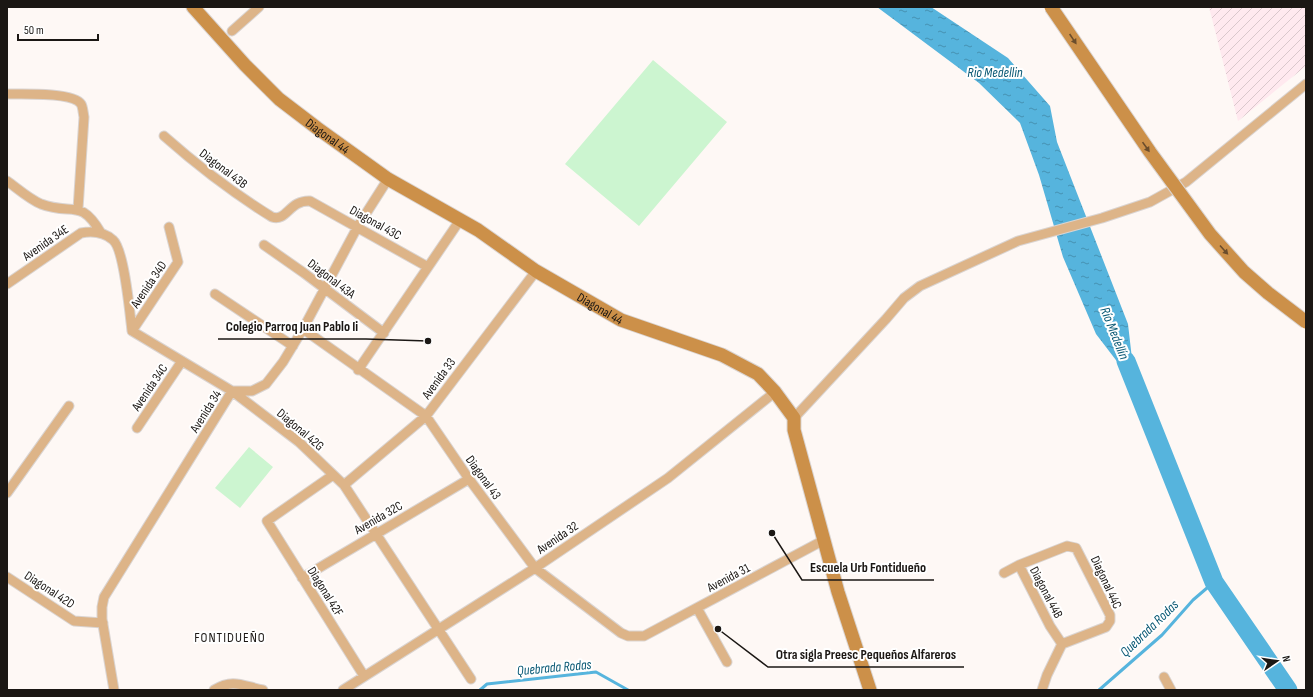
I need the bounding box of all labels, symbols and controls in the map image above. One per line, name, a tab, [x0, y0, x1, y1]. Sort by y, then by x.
scale bar	[18, 16, 98, 42]
text: 50 m	[24, 23, 44, 38]
one-way arrow	[1069, 34, 1077, 45]
water label: Rio Medellin	[967, 64, 1023, 81]
street label: Diagonal 44	[302, 115, 353, 158]
one-way arrow	[1142, 141, 1150, 152]
street label: Diagonal 43B	[196, 146, 251, 192]
street label: Diagonal 43C	[347, 202, 404, 244]
street label: Avenida 34E	[19, 221, 72, 265]
one-way arrow	[1220, 245, 1229, 256]
street label: Diagonal 43A	[304, 256, 359, 302]
street label: Avenida 34D	[127, 258, 170, 312]
street label: Diagonal 44	[574, 289, 626, 329]
water label: Río Medellín	[1096, 304, 1133, 362]
callout: Colegio Parroq Juan Pablo Ii	[218, 313, 366, 339]
text: Colegio Parroq Juan Pablo Ii	[226, 318, 358, 335]
street label: Avenida 33	[418, 355, 459, 403]
street label: Avenida 34C	[128, 361, 171, 415]
street label: Avenida 34	[186, 387, 225, 437]
street label: Diagonal 42G	[273, 405, 327, 454]
street label: Diagonal 43	[462, 453, 504, 503]
street label: Avenida 32C	[351, 498, 406, 539]
street label: Avenida 32	[533, 518, 581, 558]
street label: Diagonal 44C	[1087, 553, 1125, 611]
callout: Escuela Urb Fontidueño	[802, 554, 934, 580]
text: Escuela Urb Fontidueño	[810, 559, 926, 576]
street label: Avenida 31	[704, 560, 753, 596]
street label: Diagonal 42F	[304, 564, 347, 619]
street label: Diagonal 44B	[1026, 564, 1066, 621]
street label: Diagonal 42D	[21, 568, 78, 612]
water label: Quebrada Rodas	[1117, 596, 1182, 660]
district label: FONTIDUEÑO	[194, 629, 266, 646]
callout: Otra sigla Preesc Pequeños Alfareros	[768, 641, 964, 667]
north arrow	[1257, 641, 1297, 681]
text: Otra sigla Preesc Pequeños Alfareros	[776, 646, 956, 663]
text: N	[1279, 655, 1293, 663]
water label: Quebrada Rodas	[516, 656, 592, 679]

